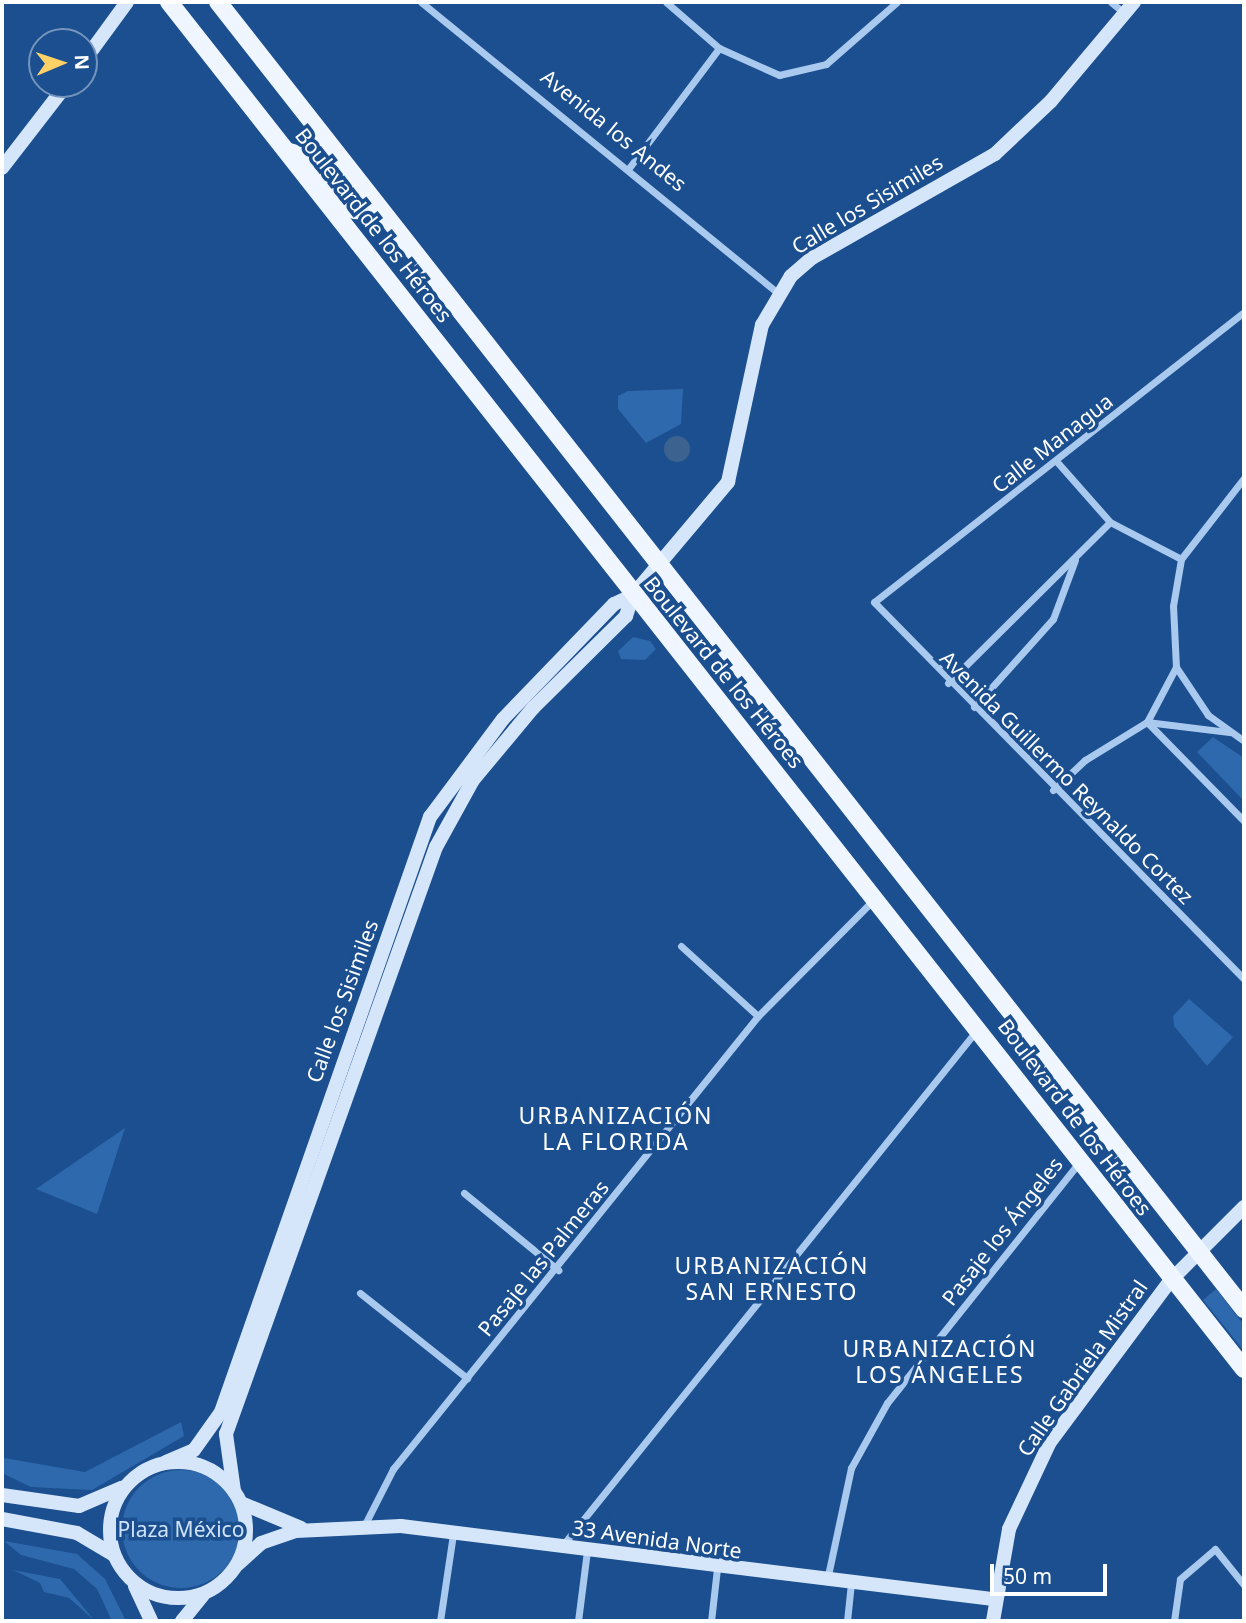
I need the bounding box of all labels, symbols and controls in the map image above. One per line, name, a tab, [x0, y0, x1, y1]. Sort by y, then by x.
north arrow	[28, 28, 98, 98]
text: N	[69, 54, 95, 71]
street label: Avenida los Andes	[536, 64, 692, 196]
street label: Boulevard de los Héroes	[290, 123, 458, 327]
street label: Calle los Sisimiles	[787, 149, 947, 259]
street label: Calle Managua	[987, 388, 1117, 498]
street label: Boulevard de los Héroes	[639, 571, 809, 773]
street label: Avenida Guillermo Reynaldo Cortez	[935, 645, 1199, 909]
street label: Calle los Sisimiles	[301, 916, 383, 1086]
street label: Boulevard de los Héroes	[993, 1014, 1157, 1220]
district label: URBANIZACIÓN LA FLORIDA	[520, 1101, 712, 1155]
street label: Pasaje los Ángeles	[936, 1152, 1068, 1310]
street label: Pasaje las Palmeras	[472, 1175, 614, 1341]
district label: URBANIZACIÓN SAN ERNESTO	[676, 1251, 868, 1305]
street label: Calle Gabriela Mistral	[1012, 1275, 1152, 1461]
district label: URBANIZACIÓN LOS ÁNGELES	[844, 1334, 1036, 1388]
street label: 33 Avenida Norte	[571, 1515, 743, 1563]
park label: Plaza México	[118, 1516, 244, 1542]
scale bar	[994, 1550, 1111, 1594]
text: 50 m	[1003, 1562, 1052, 1590]

